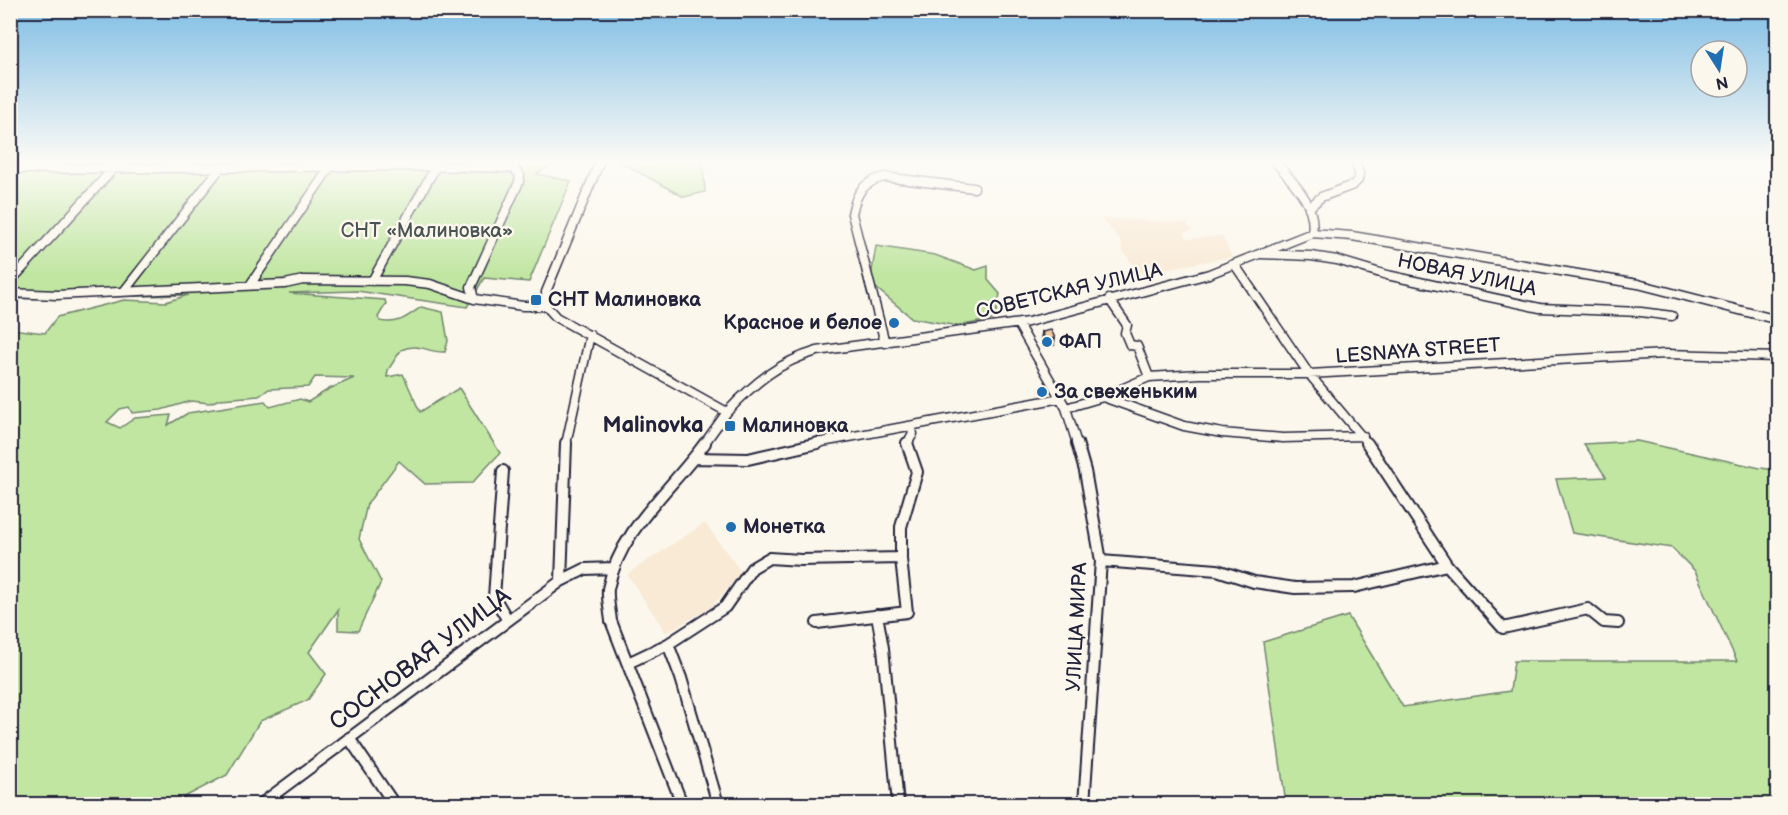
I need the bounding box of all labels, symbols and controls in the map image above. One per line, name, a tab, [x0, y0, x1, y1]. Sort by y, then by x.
north arrow	[1689, 39, 1749, 99]
text: N	[1714, 72, 1730, 93]
park label: СНТ «Малиновка»	[341, 219, 513, 243]
street label: НОВАЯ УЛИЦА	[1395, 249, 1540, 302]
street label: СОВЕТСКАЯ УЛИЦА	[974, 258, 1165, 324]
place label: СНТ Малиновка	[548, 288, 701, 312]
marker: СНТ Малиновка	[529, 293, 543, 307]
place label: Красное и белое	[723, 311, 882, 335]
marker: Красное и белое	[887, 316, 901, 330]
place label: ФАП	[1059, 330, 1102, 354]
street label: LESNAYA STREET	[1335, 333, 1501, 369]
marker: ФАП	[1040, 335, 1054, 349]
place label: За свеженьким	[1054, 380, 1198, 404]
marker: За свеженьким	[1035, 385, 1049, 399]
district label: Malinovka	[602, 412, 704, 439]
place label: Малиновка	[742, 414, 849, 438]
marker: Малиновка	[723, 419, 737, 433]
place label: Монетка	[743, 515, 826, 539]
marker: Монетка	[724, 520, 738, 534]
street label: УЛИЦА МИРА	[1062, 561, 1092, 692]
street label: СОСНОВАЯ УЛИЦА	[324, 581, 517, 737]

